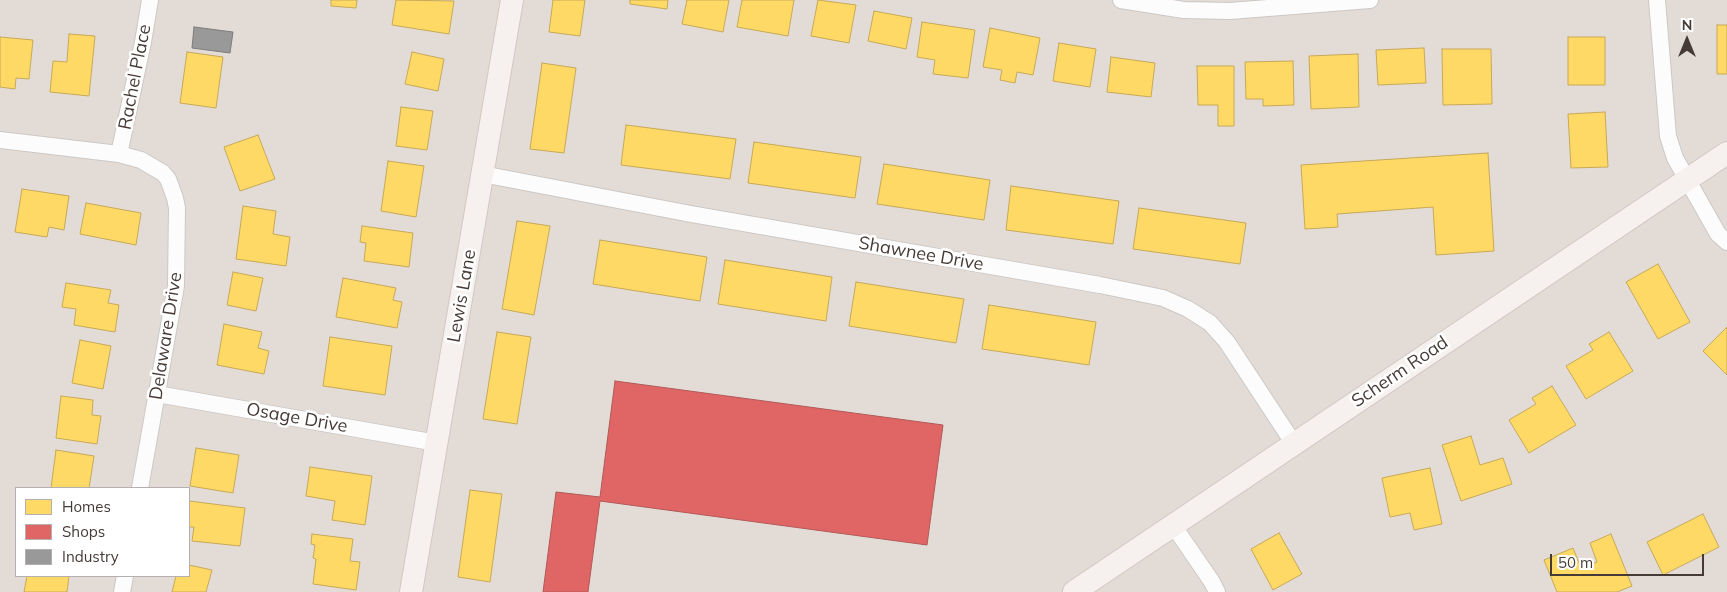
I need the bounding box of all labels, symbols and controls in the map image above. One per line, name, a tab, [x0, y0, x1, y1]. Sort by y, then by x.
north arrow	[1662, 15, 1712, 65]
text: N	[1682, 16, 1692, 34]
street label: Rachel Place	[114, 23, 156, 131]
street label: Shawnee Drive	[857, 232, 985, 276]
street label: Lewis Lane	[443, 248, 481, 344]
street label: Delaware Drive	[145, 271, 187, 401]
street label: Scherm Road	[1348, 332, 1452, 412]
street label: Osage Drive	[245, 398, 349, 438]
legend	[15, 487, 190, 577]
text: Homes	[62, 497, 111, 516]
text: Shops	[62, 522, 105, 541]
scale bar	[1552, 544, 1706, 576]
text: Industry	[62, 547, 119, 566]
text: 50 m	[1558, 553, 1593, 572]

